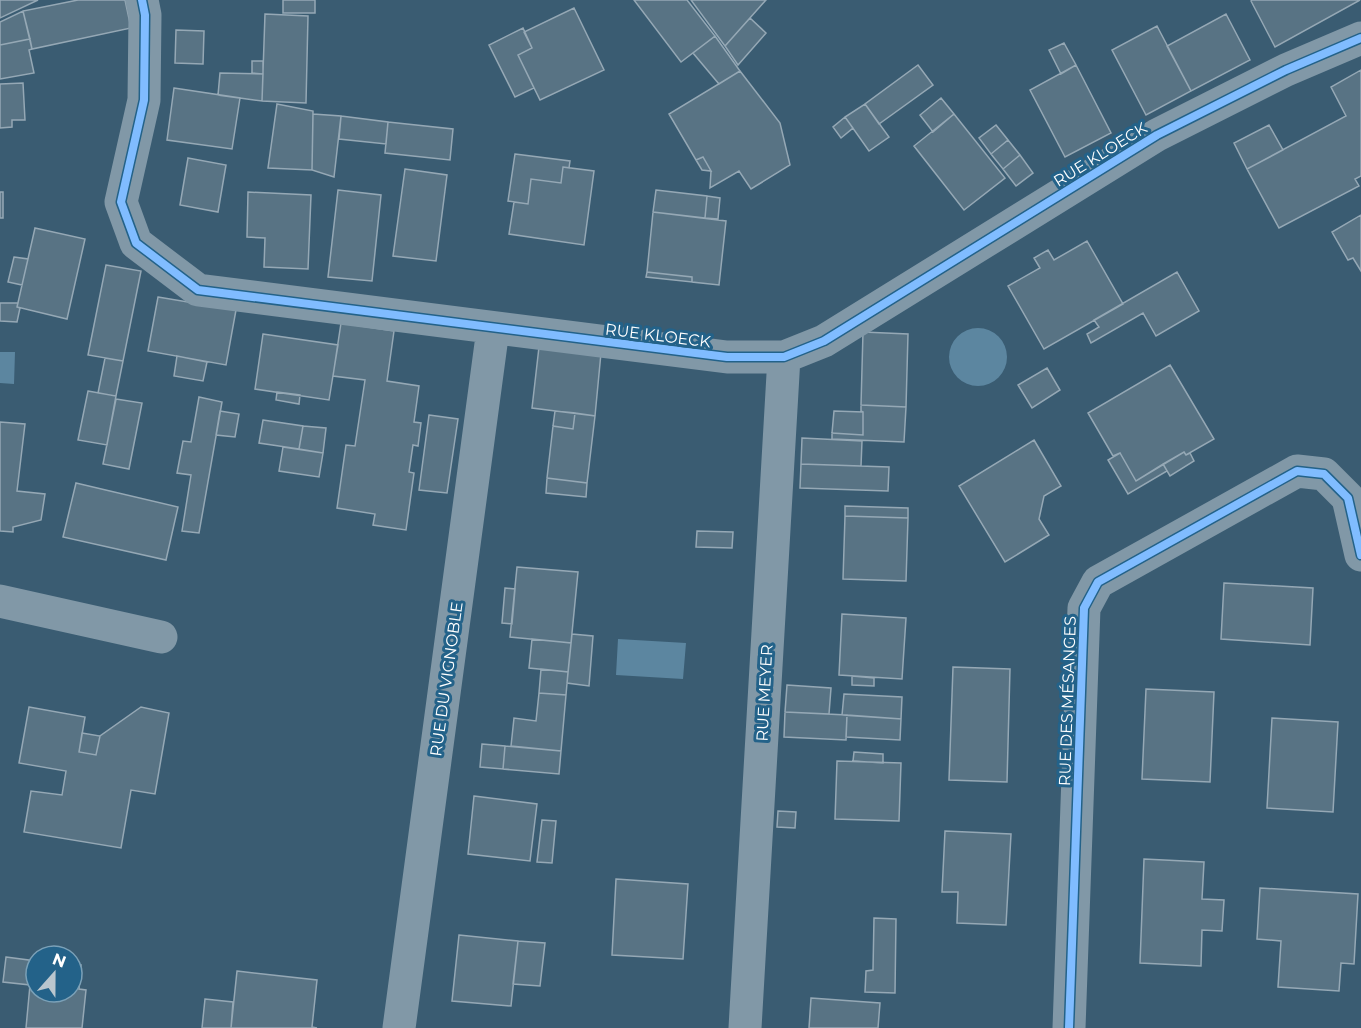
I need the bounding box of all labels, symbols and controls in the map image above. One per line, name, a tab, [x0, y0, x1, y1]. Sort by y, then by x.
street label: RUE KLOECK	[1050, 118, 1151, 191]
street label: RUE KLOECK	[604, 320, 713, 351]
street label: RUE DU VIGNOBLE	[426, 601, 467, 758]
street label: RUE DES MÉSANGES	[1055, 615, 1080, 786]
street label: RUE MEYER	[752, 644, 777, 742]
north arrow	[24, 944, 84, 1004]
text: N	[50, 949, 69, 972]

